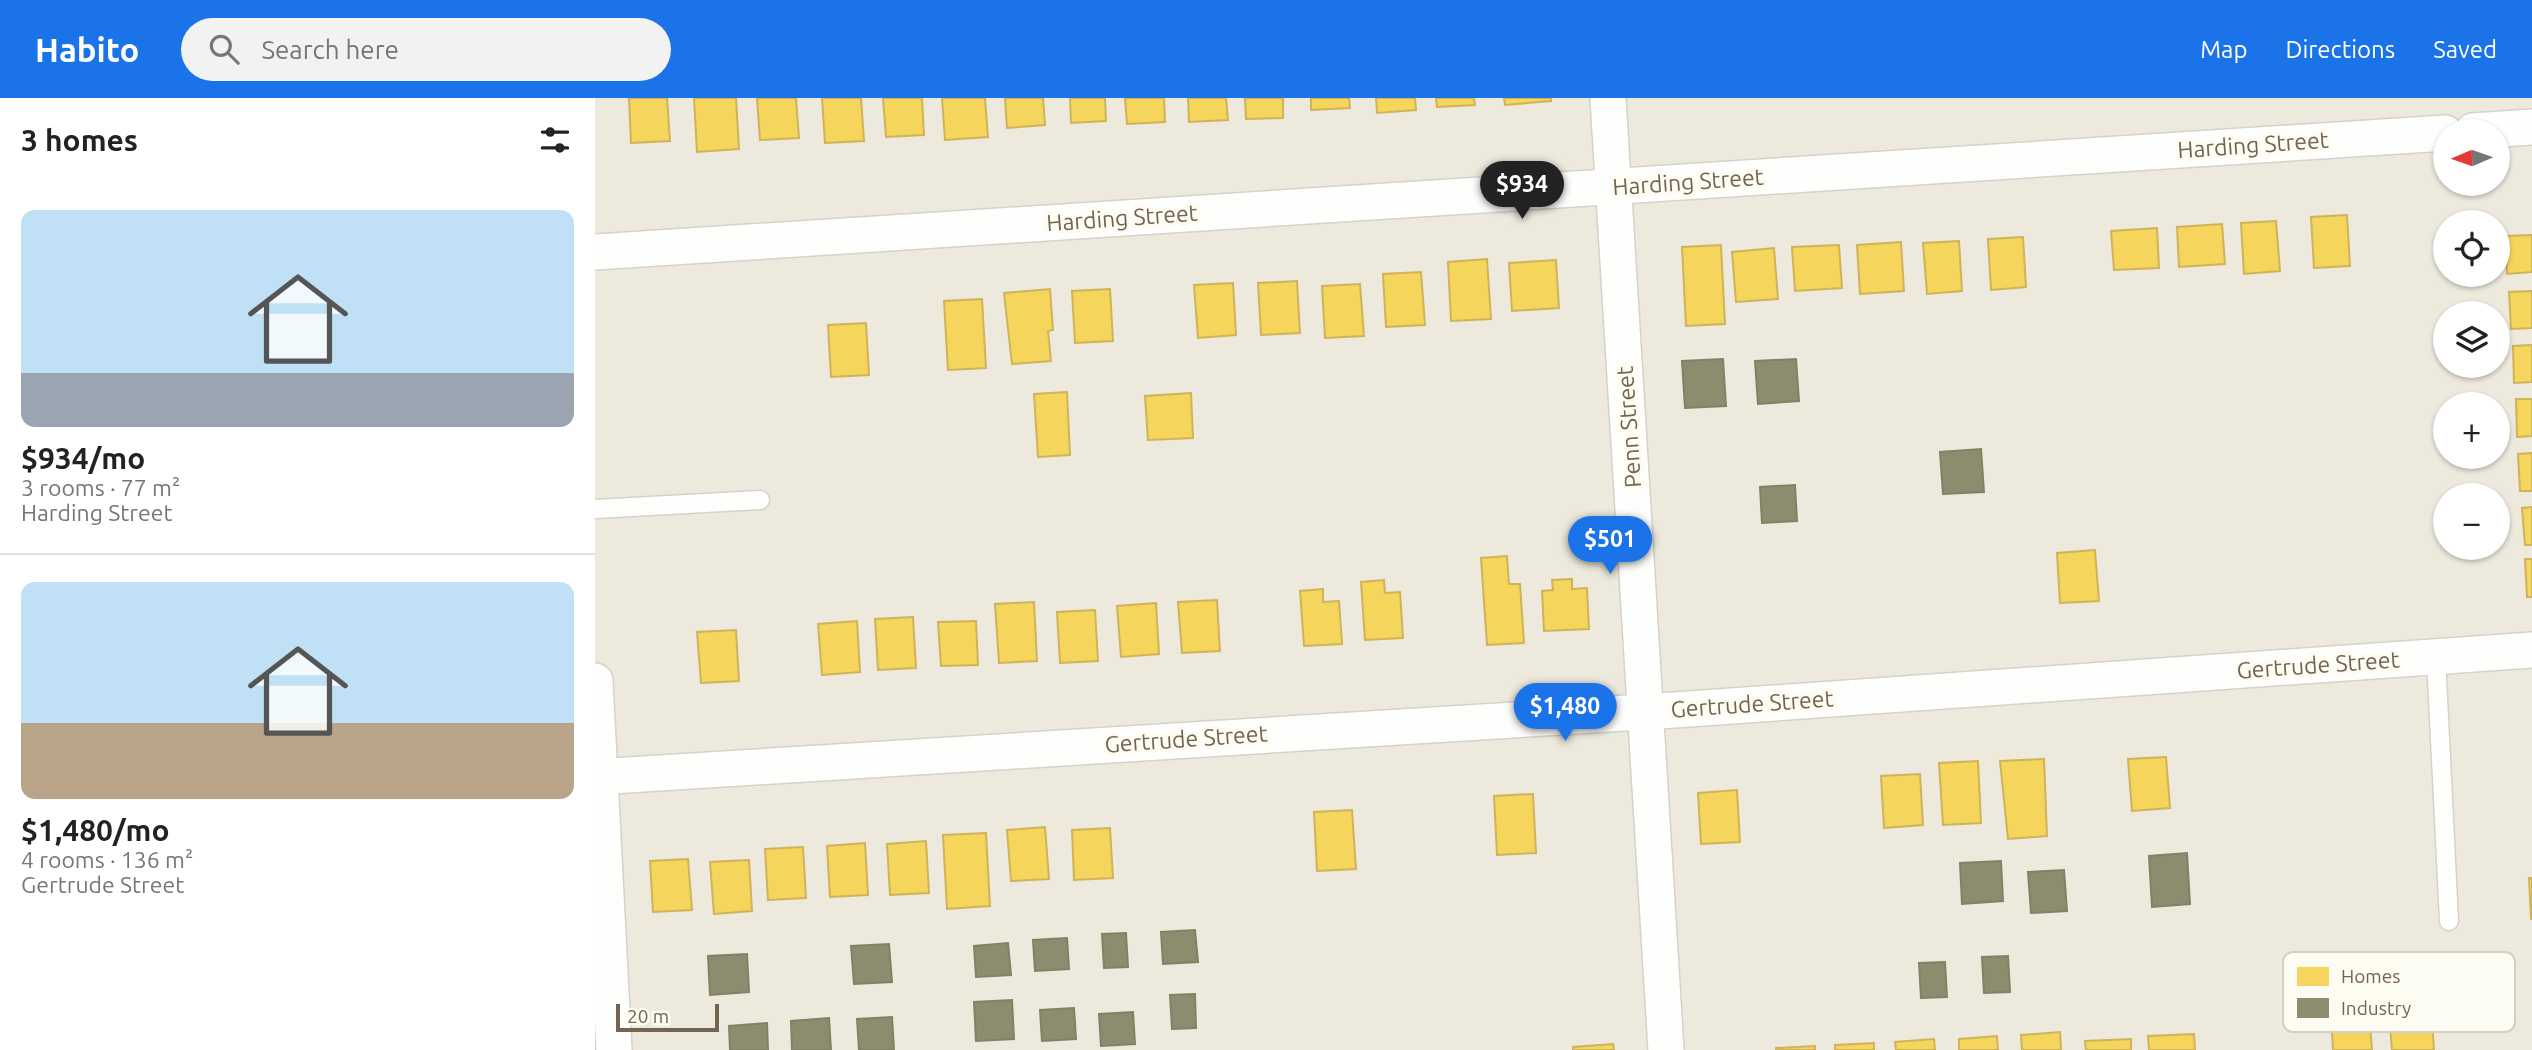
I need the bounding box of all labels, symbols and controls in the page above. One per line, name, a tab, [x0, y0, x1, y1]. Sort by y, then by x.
search box	[181, 18, 671, 81]
icon: search	[205, 30, 243, 68]
text: Habito	[35, 31, 139, 68]
text: Search here	[261, 35, 399, 64]
text: Map	[2200, 36, 2247, 63]
text: Directions	[2285, 36, 2395, 63]
text: Saved	[2433, 36, 2497, 63]
north arrow	[2433, 119, 2509, 196]
map controls	[2433, 119, 2510, 560]
icon: filters	[536, 121, 574, 159]
text: 3 homes	[21, 123, 138, 157]
street label: Harding Street	[2177, 127, 2329, 162]
pin: $934	[1481, 162, 1563, 221]
street label: Harding Street	[1612, 164, 1764, 199]
text: $934	[1496, 171, 1548, 196]
street label: Harding Street	[1046, 200, 1198, 235]
button: locate	[2433, 210, 2510, 287]
icon: home	[235, 256, 361, 382]
button: layers	[2433, 301, 2510, 378]
street label: Penn Street	[1612, 365, 1645, 489]
button: +	[2433, 392, 2510, 469]
text: $934/mo	[21, 441, 145, 475]
text: 3 rooms · 77 m²	[21, 475, 180, 500]
button: −	[2433, 483, 2510, 560]
text: Harding Street	[21, 500, 172, 525]
pin: $501	[1569, 517, 1651, 576]
text: $501	[1584, 526, 1636, 551]
icon: home	[235, 628, 361, 754]
street label: Gertrude Street	[2236, 646, 2400, 683]
pin: $1,480	[1508, 684, 1622, 743]
street label: Gertrude Street	[1670, 685, 1834, 722]
text: $1,480	[1530, 693, 1600, 718]
street label: Gertrude Street	[1104, 720, 1268, 757]
text: $1,480/mo	[21, 813, 170, 847]
text: 4 rooms · 136 m²	[21, 847, 193, 872]
text: Gertrude Street	[21, 872, 184, 897]
legend	[2283, 952, 2515, 1032]
text: Homes	[2341, 965, 2401, 987]
text: Industry	[2341, 997, 2411, 1019]
scale bar	[616, 1001, 719, 1033]
text: 20 m	[627, 1005, 669, 1027]

